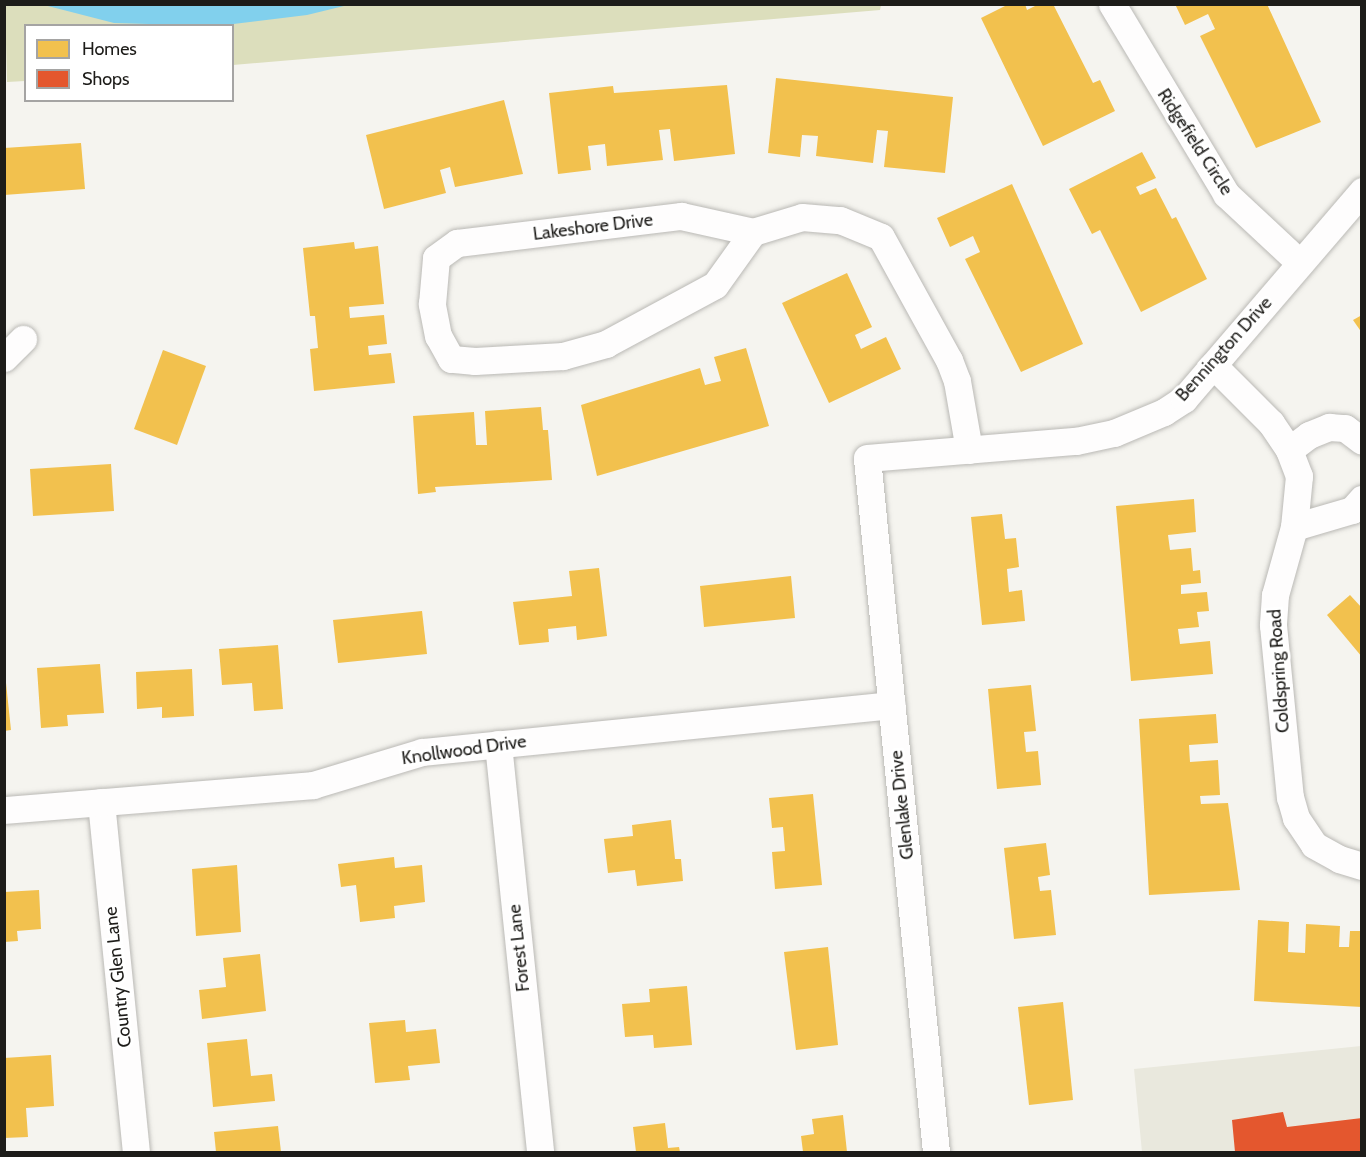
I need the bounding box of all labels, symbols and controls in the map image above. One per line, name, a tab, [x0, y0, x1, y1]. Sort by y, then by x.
legend	[24, 24, 234, 102]
text: Homes	[82, 38, 137, 60]
text: Shops	[82, 68, 130, 90]
street label: Ridgefield Circle	[1153, 85, 1237, 199]
street label: Lakeshore Drive	[532, 209, 654, 245]
street label: Bennington Drive	[1171, 292, 1277, 406]
street label: Coldspring Road	[1264, 608, 1294, 734]
street label: Knollwood Drive	[400, 731, 528, 769]
street label: Glenlake Drive	[886, 749, 918, 861]
street label: Forest Lane	[504, 903, 534, 993]
street label: Country Glen Lane	[100, 906, 136, 1048]

